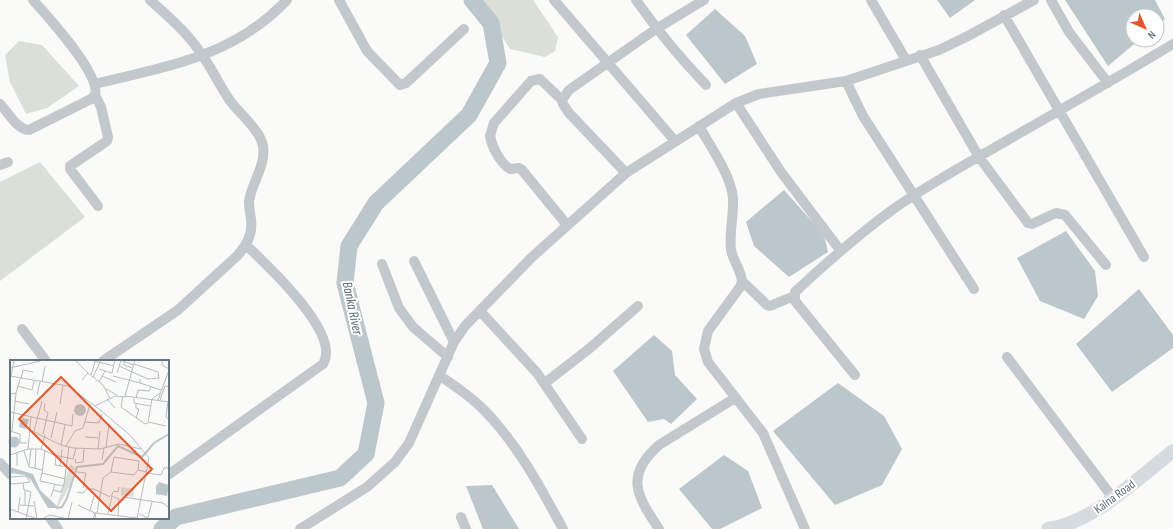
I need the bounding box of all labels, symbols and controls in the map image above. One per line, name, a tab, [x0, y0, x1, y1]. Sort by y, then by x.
north arrow	[1125, 8, 1165, 48]
text: N	[1145, 28, 1158, 41]
water label: Banka River	[339, 280, 367, 337]
inset map	[10, 360, 169, 519]
street label: Kalna Road	[1091, 476, 1139, 517]

